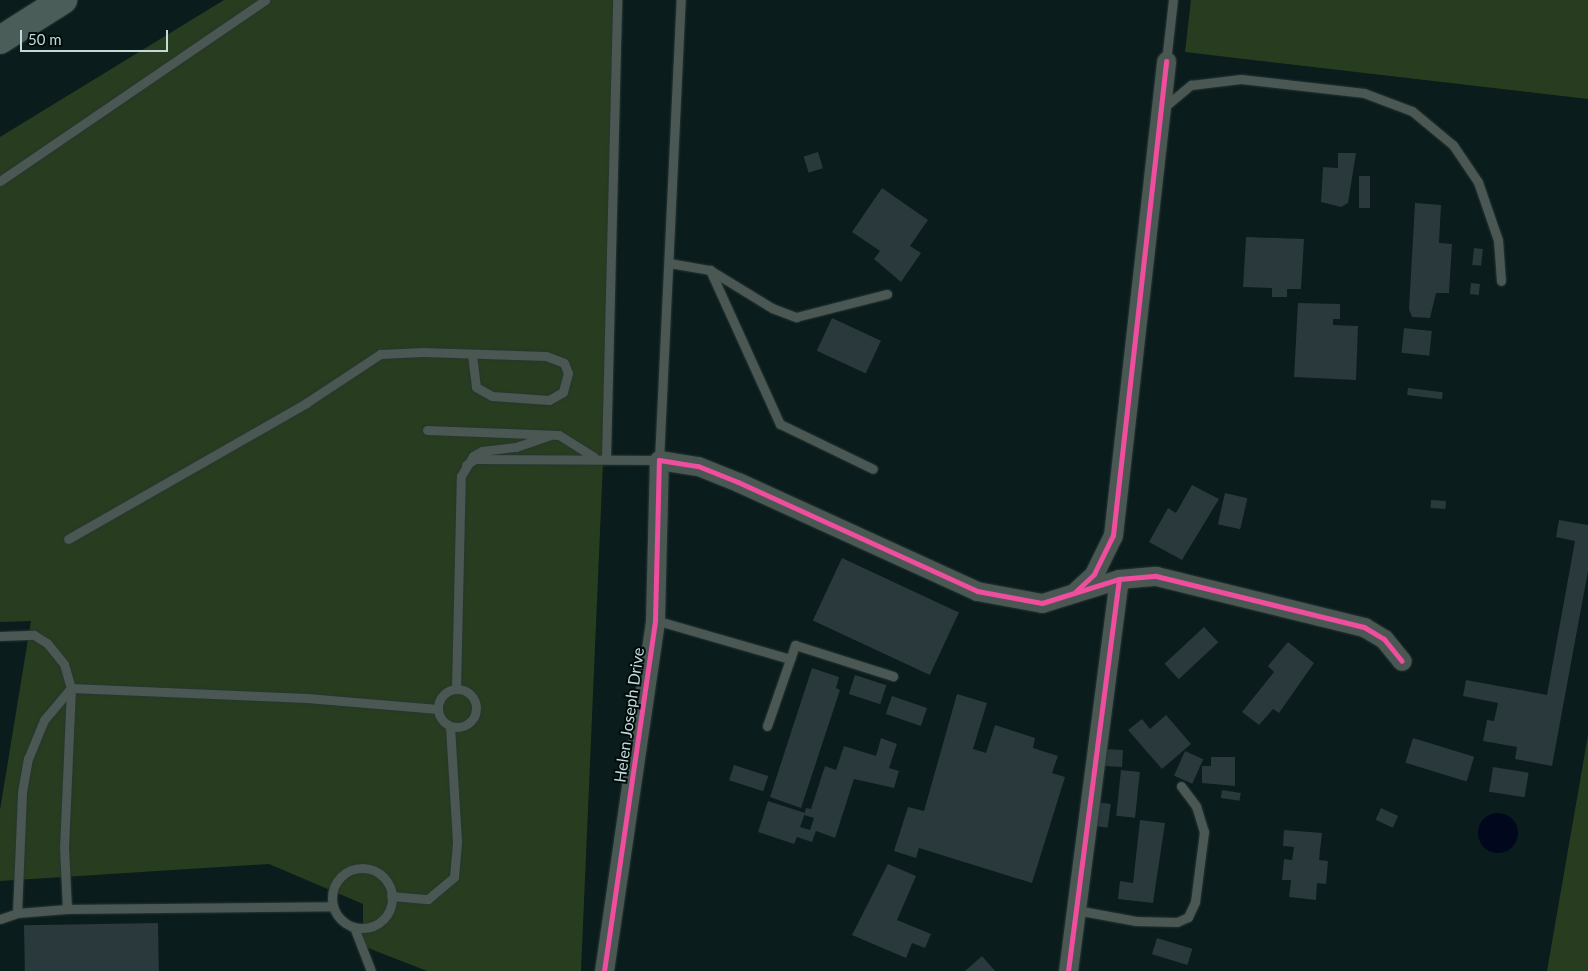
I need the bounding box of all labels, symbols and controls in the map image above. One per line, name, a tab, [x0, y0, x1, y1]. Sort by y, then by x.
scale bar	[22, 20, 170, 52]
text: 50 m	[28, 30, 62, 48]
street label: Helen Joseph Drive	[610, 646, 648, 784]

